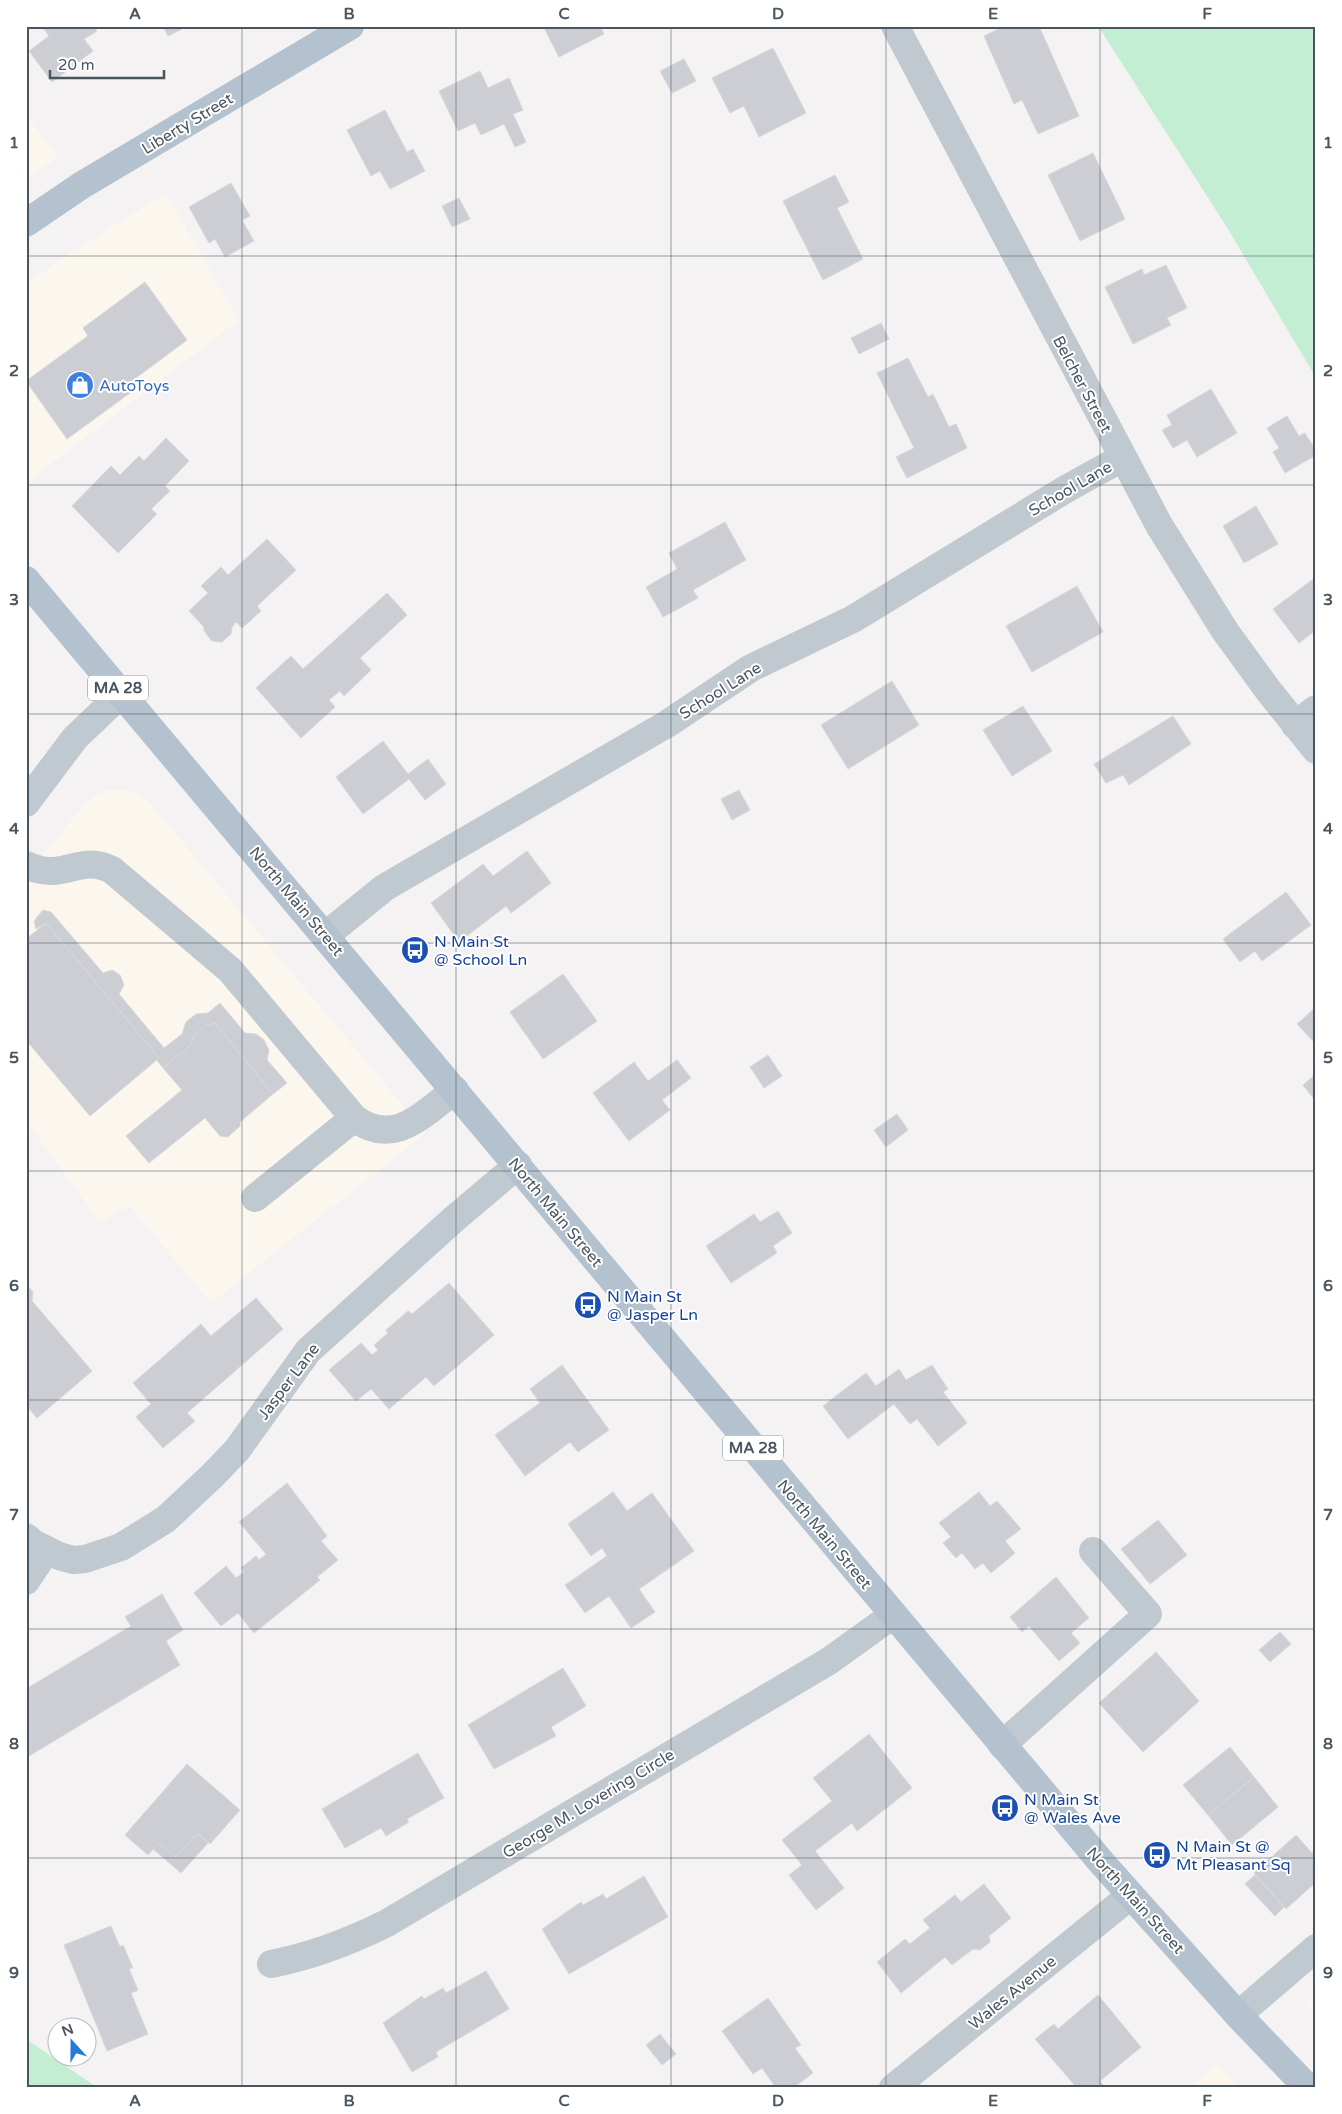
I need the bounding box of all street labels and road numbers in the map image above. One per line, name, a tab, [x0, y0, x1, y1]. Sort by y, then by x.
street label: Liberty Street	[138, 89, 237, 159]
street label: Belcher Street	[1048, 332, 1116, 437]
street label: School Lane	[1025, 457, 1116, 521]
street label: School Lane	[676, 658, 765, 724]
road number: MA 28	[88, 676, 148, 700]
street label: North Main Street	[245, 843, 348, 960]
street label: North Main Street	[504, 1154, 607, 1271]
street label: Jasper Lane	[254, 1339, 324, 1424]
road number: MA 28	[723, 1436, 783, 1460]
street label: North Main Street	[773, 1476, 876, 1593]
street label: George M. Lovering Circle	[499, 1745, 678, 1863]
street label: North Main Street	[1082, 1843, 1188, 1958]
street label: Wales Avenue	[965, 1951, 1060, 2034]

